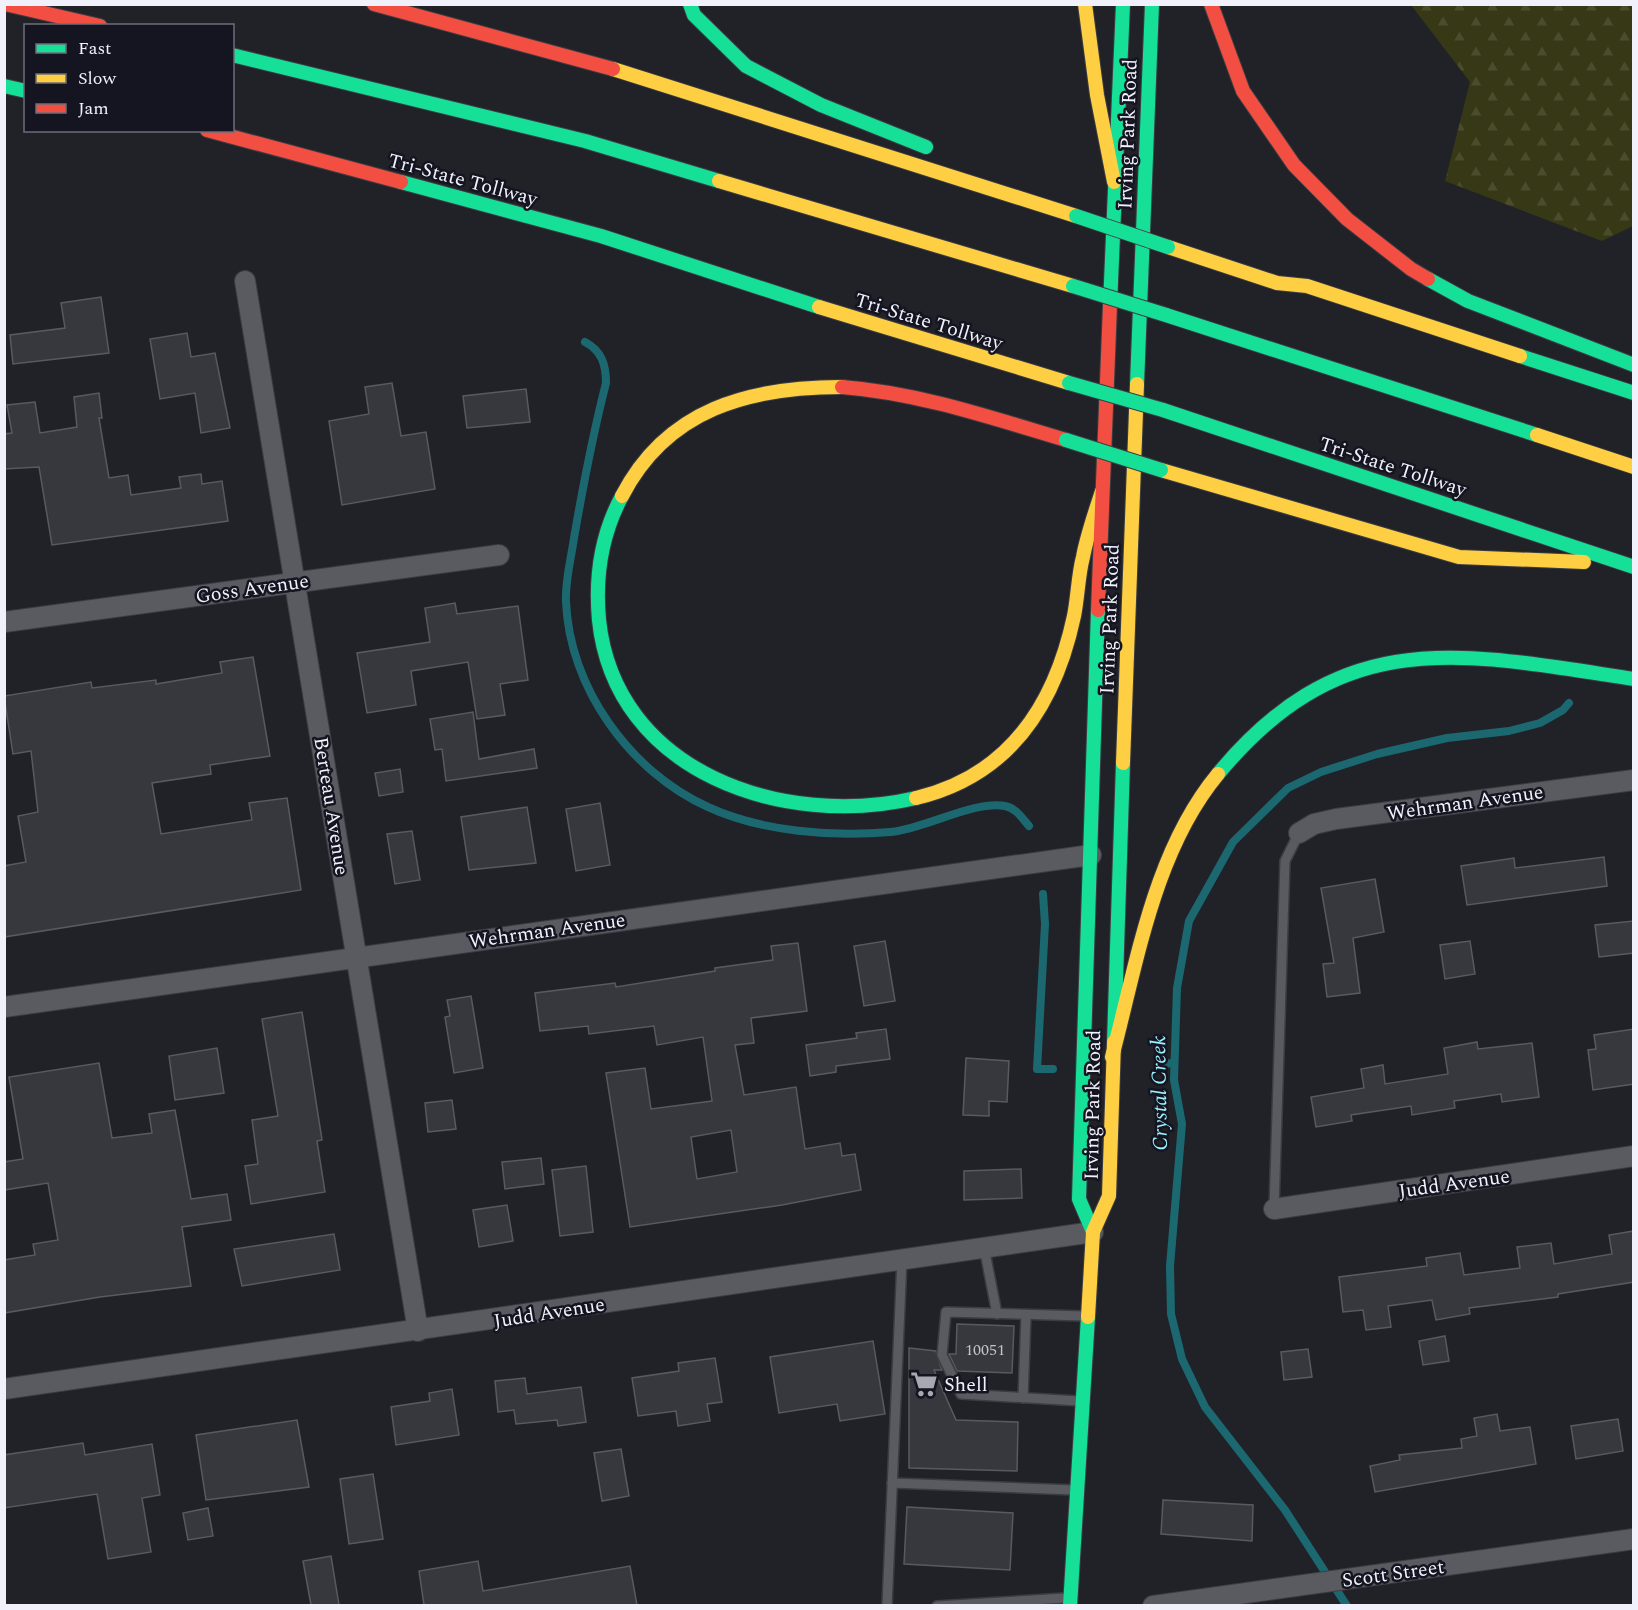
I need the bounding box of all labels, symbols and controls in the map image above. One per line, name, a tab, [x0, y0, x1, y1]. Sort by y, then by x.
legend	[24, 24, 234, 132]
text: Fast	[78, 35, 111, 62]
street label: Irving Park Road	[1110, 58, 1146, 210]
text: Slow	[78, 65, 117, 92]
text: Jam	[78, 95, 109, 122]
street label: Tri-State Tollway	[385, 146, 542, 215]
street label: Tri-State Tollway	[851, 285, 1008, 359]
street label: Tri-State Tollway	[1315, 429, 1472, 505]
street label: Irving Park Road	[1092, 543, 1128, 695]
street label: Goss Avenue	[193, 566, 311, 612]
street label: Berteau Avenue	[305, 735, 357, 878]
street label: Wehrman Avenue	[1385, 777, 1545, 829]
street label: Wehrman Avenue	[467, 905, 627, 957]
street label: Irving Park Road	[1077, 1030, 1109, 1180]
water label: Crystal Creek	[1143, 1035, 1177, 1151]
street label: Judd Avenue	[1396, 1161, 1512, 1207]
street label: Judd Avenue	[491, 1289, 607, 1337]
house number: 10051	[965, 1338, 1005, 1362]
supermarket icon: Shell	[909, 1369, 939, 1399]
place label: Shell	[944, 1370, 988, 1400]
street label: Scott Street	[1340, 1552, 1446, 1596]

